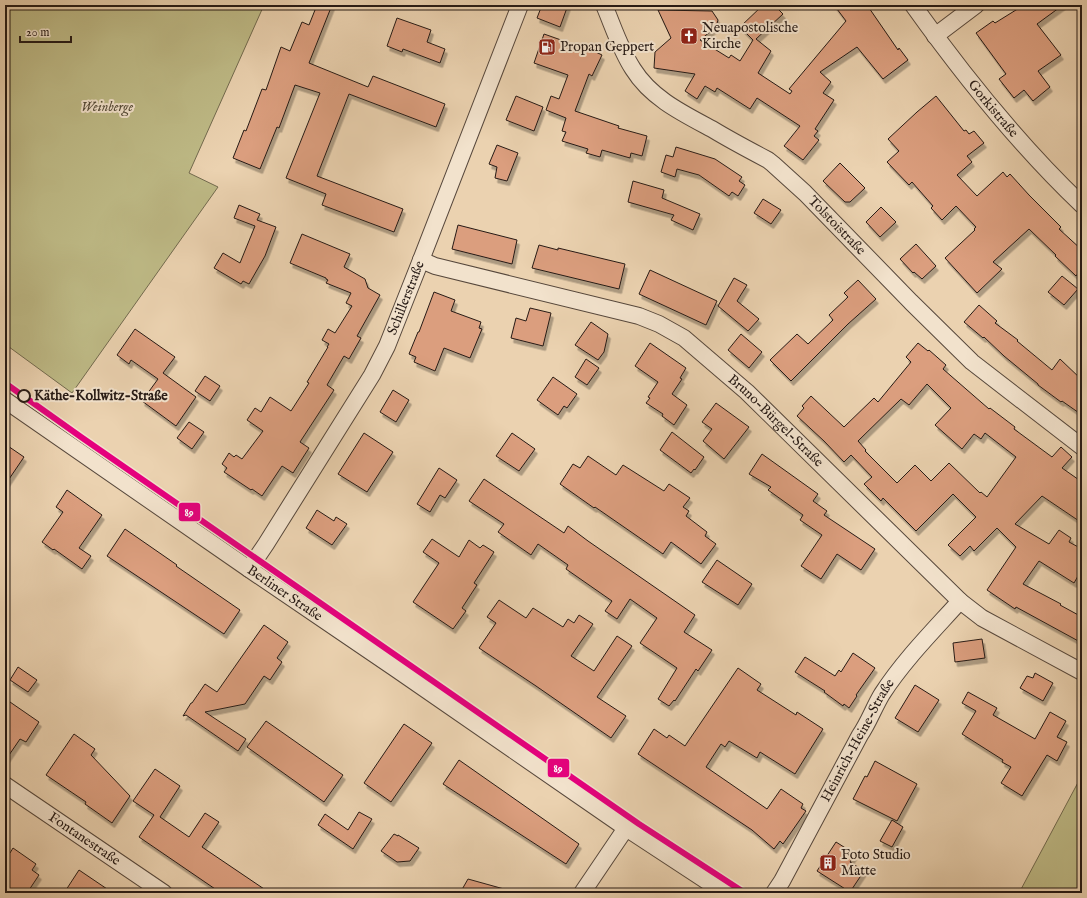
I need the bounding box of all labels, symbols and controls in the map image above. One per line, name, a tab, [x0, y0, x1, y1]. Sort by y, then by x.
scale bar	[20, 18, 71, 44]
place label: Neuapostolische Kirche	[702, 19, 799, 53]
text: 20 m	[26, 25, 49, 40]
church icon: Neuapostolische Kirche	[679, 26, 699, 46]
fuel station icon: Propan Geppert	[537, 37, 557, 57]
place label: Propan Geppert	[560, 38, 654, 56]
street label: Gorkistraße	[964, 76, 1023, 142]
park label: Weinberge	[81, 98, 133, 117]
street label: Tolstoistraße	[804, 192, 870, 260]
street label: Schillerstraße	[383, 258, 429, 338]
street label: Bruno-Bürgel-Straße	[724, 371, 828, 471]
place label: Käthe-Kollwitz-Straße	[34, 387, 168, 405]
marker: Käthe-Kollwitz-Straße	[17, 389, 31, 403]
line badge: 89	[178, 502, 201, 522]
text: 89	[184, 506, 194, 520]
street label: Berliner Straße	[244, 561, 326, 626]
street label: Heinrich-Heine-Straße	[817, 675, 899, 805]
line badge: 89	[547, 758, 570, 778]
text: 89	[553, 762, 563, 776]
street label: Fontanestraße	[45, 808, 124, 870]
place label: Foto Studio Matte	[841, 846, 911, 880]
building icon: Foto Studio Matte	[818, 853, 838, 873]

